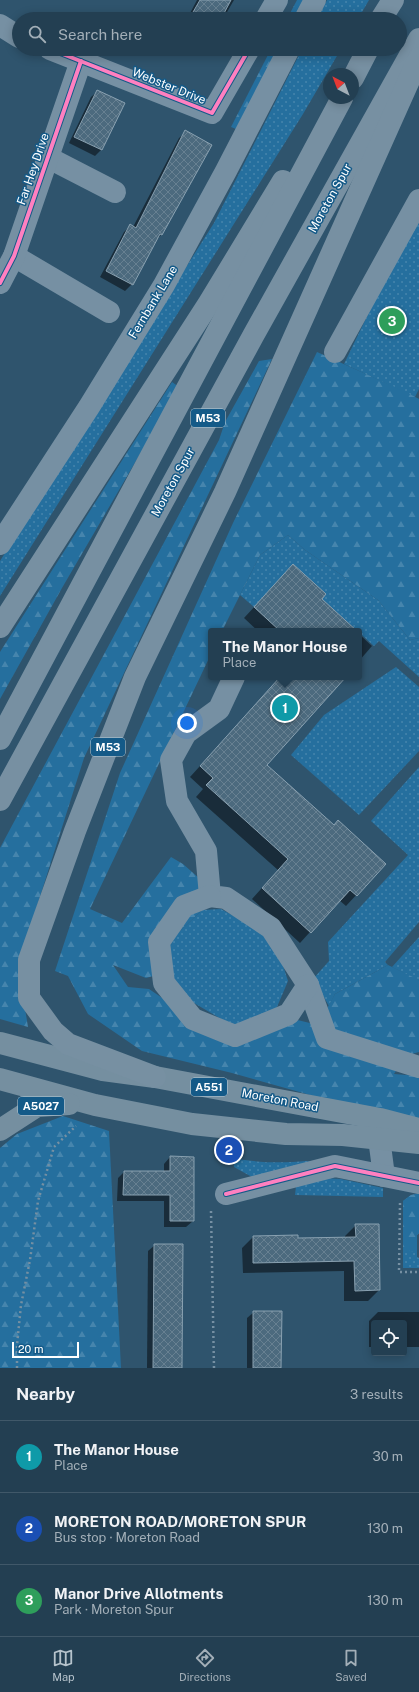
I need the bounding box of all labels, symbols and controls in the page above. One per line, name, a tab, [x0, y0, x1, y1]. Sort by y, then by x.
search box	[12, 12, 407, 56]
icon: search	[26, 23, 48, 45]
text: Search here	[58, 26, 142, 43]
street label: Webster Drive	[130, 65, 208, 107]
north arrow	[323, 68, 359, 104]
street label: Far Hey Drive	[14, 131, 52, 207]
street label: Moreton Spur	[305, 161, 355, 235]
street label: Fernbank Lane	[126, 263, 180, 341]
pin: 3	[379, 306, 405, 336]
road number: M53	[191, 409, 225, 427]
street label: Moreton Spur	[148, 445, 198, 519]
popup	[208, 628, 362, 680]
text: The Manor House	[223, 638, 347, 655]
text: Place	[223, 655, 256, 670]
pin: 1	[272, 693, 298, 723]
your location	[177, 713, 197, 733]
road number: M53	[91, 738, 125, 756]
road number: A551	[191, 1078, 227, 1096]
street label: Moreton Road	[240, 1086, 320, 1114]
road number: A5027	[18, 1097, 64, 1115]
pin: 2	[216, 1135, 242, 1165]
map controls	[371, 1320, 407, 1356]
button: locate	[371, 1320, 407, 1356]
scale bar	[12, 1340, 79, 1359]
text: 20 m	[18, 1343, 43, 1355]
text: Nearby	[16, 1384, 75, 1404]
text: 3 results	[350, 1387, 403, 1402]
text: The Manor House	[54, 1441, 179, 1458]
text: 1	[26, 1449, 32, 1464]
text: 30 m	[373, 1449, 403, 1464]
text: Place	[54, 1458, 88, 1473]
text: MORETON ROAD/MORETON SPUR	[54, 1513, 306, 1530]
text: 2	[25, 1521, 33, 1536]
text: 130 m	[367, 1521, 403, 1536]
text: Bus stop · Moreton Road	[54, 1530, 200, 1545]
text: Manor Drive Allotments	[54, 1585, 223, 1602]
text: 3	[25, 1593, 33, 1608]
text: 130 m	[367, 1593, 403, 1608]
text: Park · Moreton Spur	[54, 1602, 174, 1617]
tab: Map	[52, 1647, 75, 1683]
tab: Directions	[179, 1647, 231, 1683]
tab: Saved	[335, 1647, 367, 1683]

